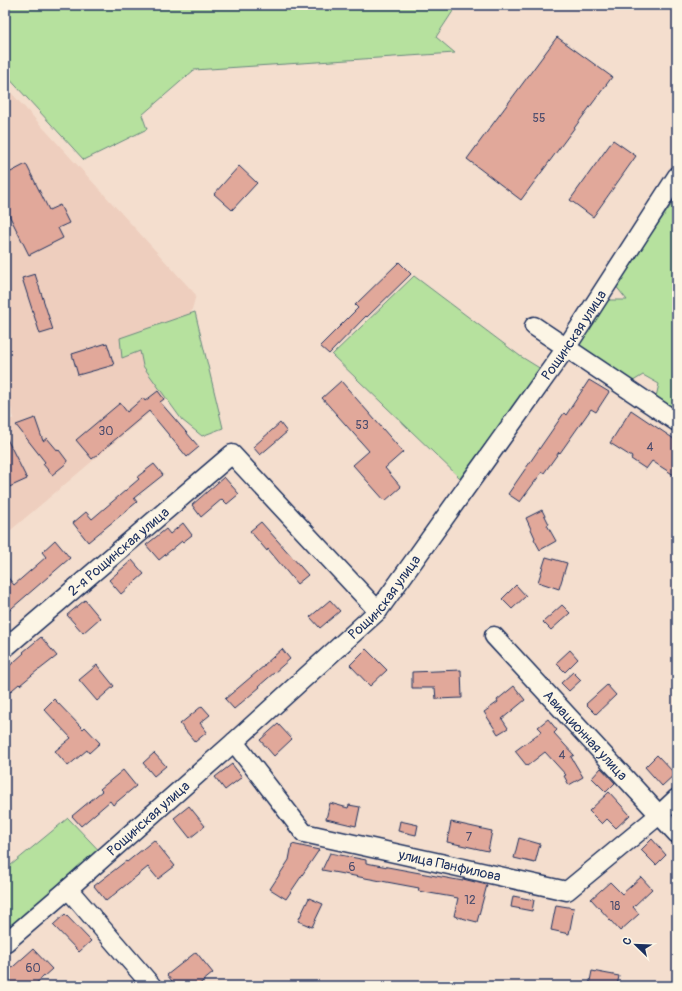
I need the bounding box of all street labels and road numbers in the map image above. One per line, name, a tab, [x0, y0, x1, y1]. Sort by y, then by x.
street label: Рощинская улица	[538, 287, 610, 383]
street label: 2-я Рощинская улица	[64, 503, 172, 599]
street label: Рощинская улица	[344, 552, 424, 643]
street label: Авиационная улица	[540, 687, 631, 784]
street label: Рощинская улица	[103, 777, 193, 859]
street label: улица Панфилова	[396, 845, 502, 885]

